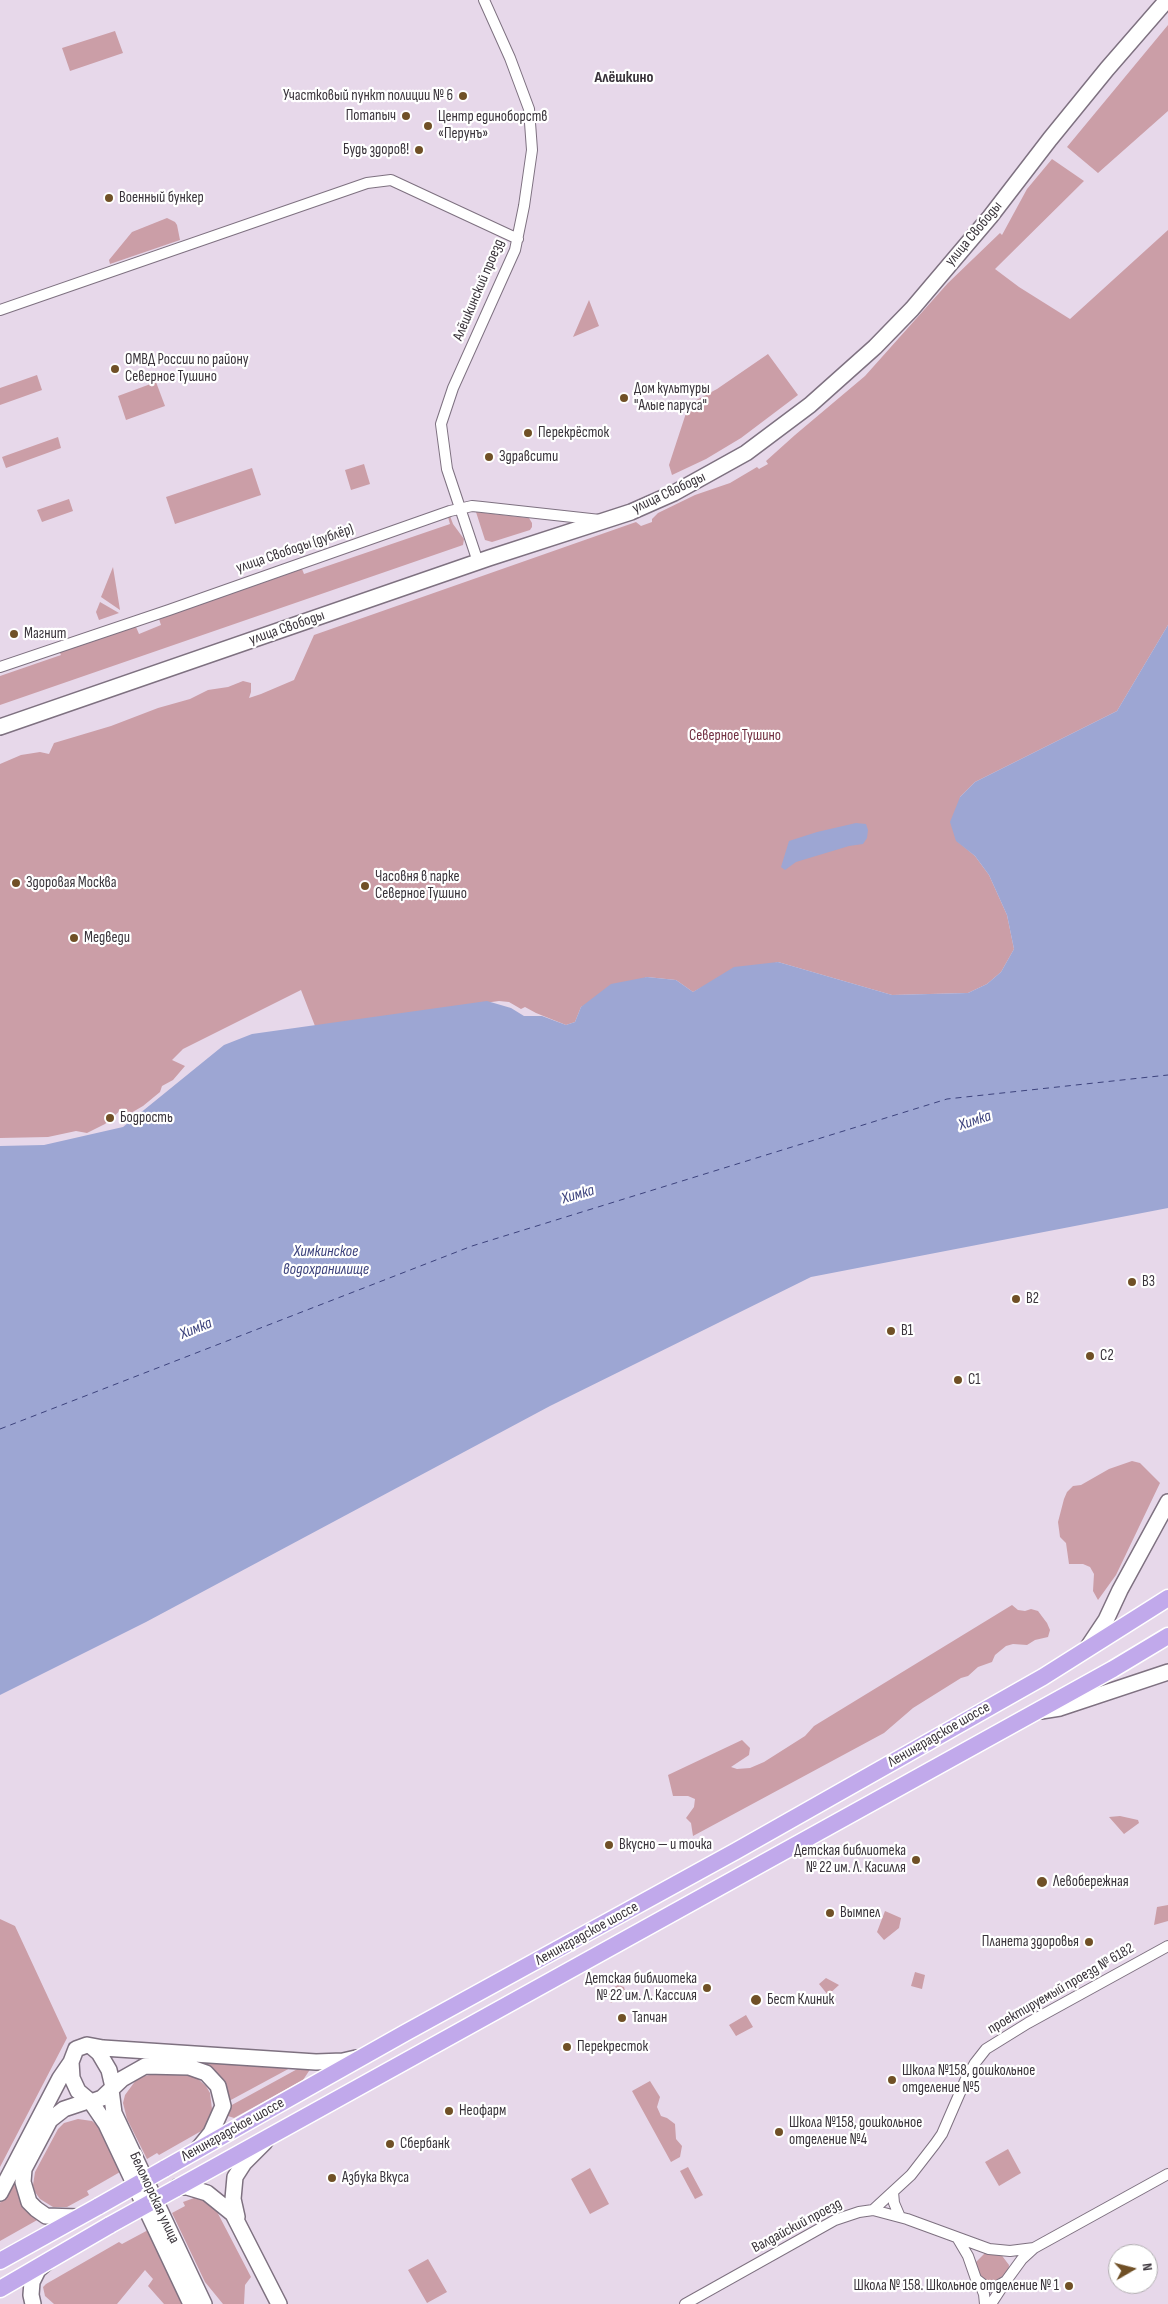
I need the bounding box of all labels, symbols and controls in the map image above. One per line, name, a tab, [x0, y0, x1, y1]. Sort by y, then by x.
district label: Алёшкино	[594, 68, 654, 88]
place label: Участковый пункт полиции № 6	[283, 87, 453, 105]
marker: Участковый пункт полиции № 6	[457, 90, 469, 102]
place label: Потапыч	[346, 107, 396, 125]
place label: Центр единоборств «Перунъ»	[438, 108, 548, 143]
marker: Потапыч	[400, 110, 412, 122]
marker: Центр единоборств «Перунъ»	[422, 120, 434, 132]
place label: Будь здоров!	[343, 141, 409, 159]
marker: Будь здоров!	[413, 144, 425, 156]
place label: Военный бункер	[119, 189, 204, 207]
marker: Военный бункер	[103, 192, 115, 204]
street label: улица Свободы	[942, 198, 1006, 270]
street label: Алёшкинский проезд	[449, 236, 509, 344]
place label: ОМВД России по району Северное Тушино	[125, 351, 248, 386]
marker: ОМВД России по району Северное Тушино	[109, 363, 121, 375]
place label: Дом культуры "Алые паруса"	[634, 380, 710, 415]
marker: Дом культуры "Алые паруса"	[618, 392, 630, 404]
place label: Перекрёсток	[538, 424, 609, 442]
marker: Перекрёсток	[522, 427, 534, 439]
place label: Здравсити	[499, 448, 558, 466]
marker: Здравсити	[483, 451, 495, 463]
street label: улица Свободы	[630, 468, 708, 518]
street label: улица Свободы (дублёр)	[234, 520, 356, 578]
street label: улица Свободы	[247, 607, 327, 649]
place label: Магнит	[24, 625, 66, 643]
marker: Магнит	[8, 628, 20, 640]
park label: Северное Тушино	[689, 727, 781, 745]
place label: Часовня в парке Северное Тушино	[375, 868, 467, 903]
place label: Здоровая Москва	[26, 874, 117, 892]
marker: Здоровая Москва	[10, 877, 22, 889]
marker: Часовня в парке Северное Тушино	[359, 880, 371, 892]
place label: Медведи	[84, 929, 130, 947]
marker: Медведи	[68, 932, 80, 944]
water label: Химка	[956, 1107, 994, 1135]
place label: Бодрость	[120, 1109, 173, 1127]
marker: Бодрость	[104, 1112, 116, 1124]
water label: Химка	[560, 1181, 596, 1209]
water label: Химкинское водохранилище	[283, 1242, 369, 1280]
place label: B3	[1142, 1273, 1155, 1291]
marker: B3	[1126, 1276, 1138, 1288]
place label: B2	[1026, 1290, 1039, 1308]
marker: B2	[1010, 1293, 1022, 1305]
water label: Химка	[177, 1314, 215, 1344]
place label: B1	[901, 1322, 913, 1340]
marker: B1	[885, 1325, 897, 1337]
place label: C2	[1100, 1347, 1114, 1365]
marker: C2	[1084, 1350, 1096, 1362]
place label: C1	[968, 1371, 981, 1389]
marker: C1	[952, 1374, 964, 1386]
street label: Ленинградское шоссе	[885, 1698, 993, 1772]
place label: Вкусно — и точка	[619, 1836, 712, 1854]
marker: Вкусно — и точка	[603, 1839, 615, 1851]
place label: Детская библиотека № 22 им. Л. Касилля	[794, 1842, 906, 1877]
marker: Детская библиотека № 22 им. Л. Касилля	[910, 1854, 922, 1866]
place label: Левобережная	[1053, 1873, 1129, 1891]
marker: Левобережная	[1035, 1875, 1049, 1889]
street label: Ленинградское шоссе	[532, 1898, 642, 1970]
place label: Вымпел	[840, 1904, 880, 1922]
marker: Вымпел	[824, 1907, 836, 1919]
place label: Планета здоровья	[982, 1933, 1079, 1951]
marker: Планета здоровья	[1083, 1936, 1095, 1948]
street label: проектируемый проезд № 6182	[985, 1940, 1137, 2038]
place label: Детская библиотека № 22 им. Л. Кассиля	[585, 1970, 697, 2005]
marker: Детская библиотека № 22 им. Л. Кассиля	[701, 1982, 713, 1994]
place label: Бест Клиник	[767, 1991, 834, 2009]
marker: Бест Клиник	[749, 1993, 763, 2007]
place label: Тапчан	[632, 2009, 667, 2027]
marker: Тапчан	[616, 2012, 628, 2024]
place label: Перекресток	[577, 2038, 648, 2056]
marker: Перекресток	[561, 2041, 573, 2053]
place label: Школа №158, дошкольное отделение №5	[902, 2062, 1035, 2097]
marker: Школа №158, дошкольное отделение №5	[886, 2074, 898, 2086]
street label: Ленинградское шоссе	[178, 2094, 288, 2166]
place label: Неофарм	[459, 2102, 506, 2120]
marker: Неофарм	[443, 2105, 455, 2117]
place label: Школа №158, дошкольное отделение №4	[789, 2114, 922, 2149]
marker: Школа №158, дошкольное отделение №4	[773, 2126, 785, 2138]
place label: Сбербанк	[400, 2135, 450, 2153]
marker: Сбербанк	[384, 2138, 396, 2150]
street label: Беломорская улица	[125, 2149, 183, 2247]
place label: Азбука Вкуса	[342, 2169, 409, 2187]
marker: Азбука Вкуса	[326, 2172, 338, 2184]
street label: Валдайский проезд	[749, 2195, 845, 2257]
north arrow	[1108, 2244, 1158, 2294]
text: N	[1138, 2262, 1156, 2272]
place label: Школа № 158. Школьное отделение № 1	[853, 2277, 1059, 2295]
marker: Школа № 158. Школьное отделение № 1	[1063, 2280, 1075, 2292]

